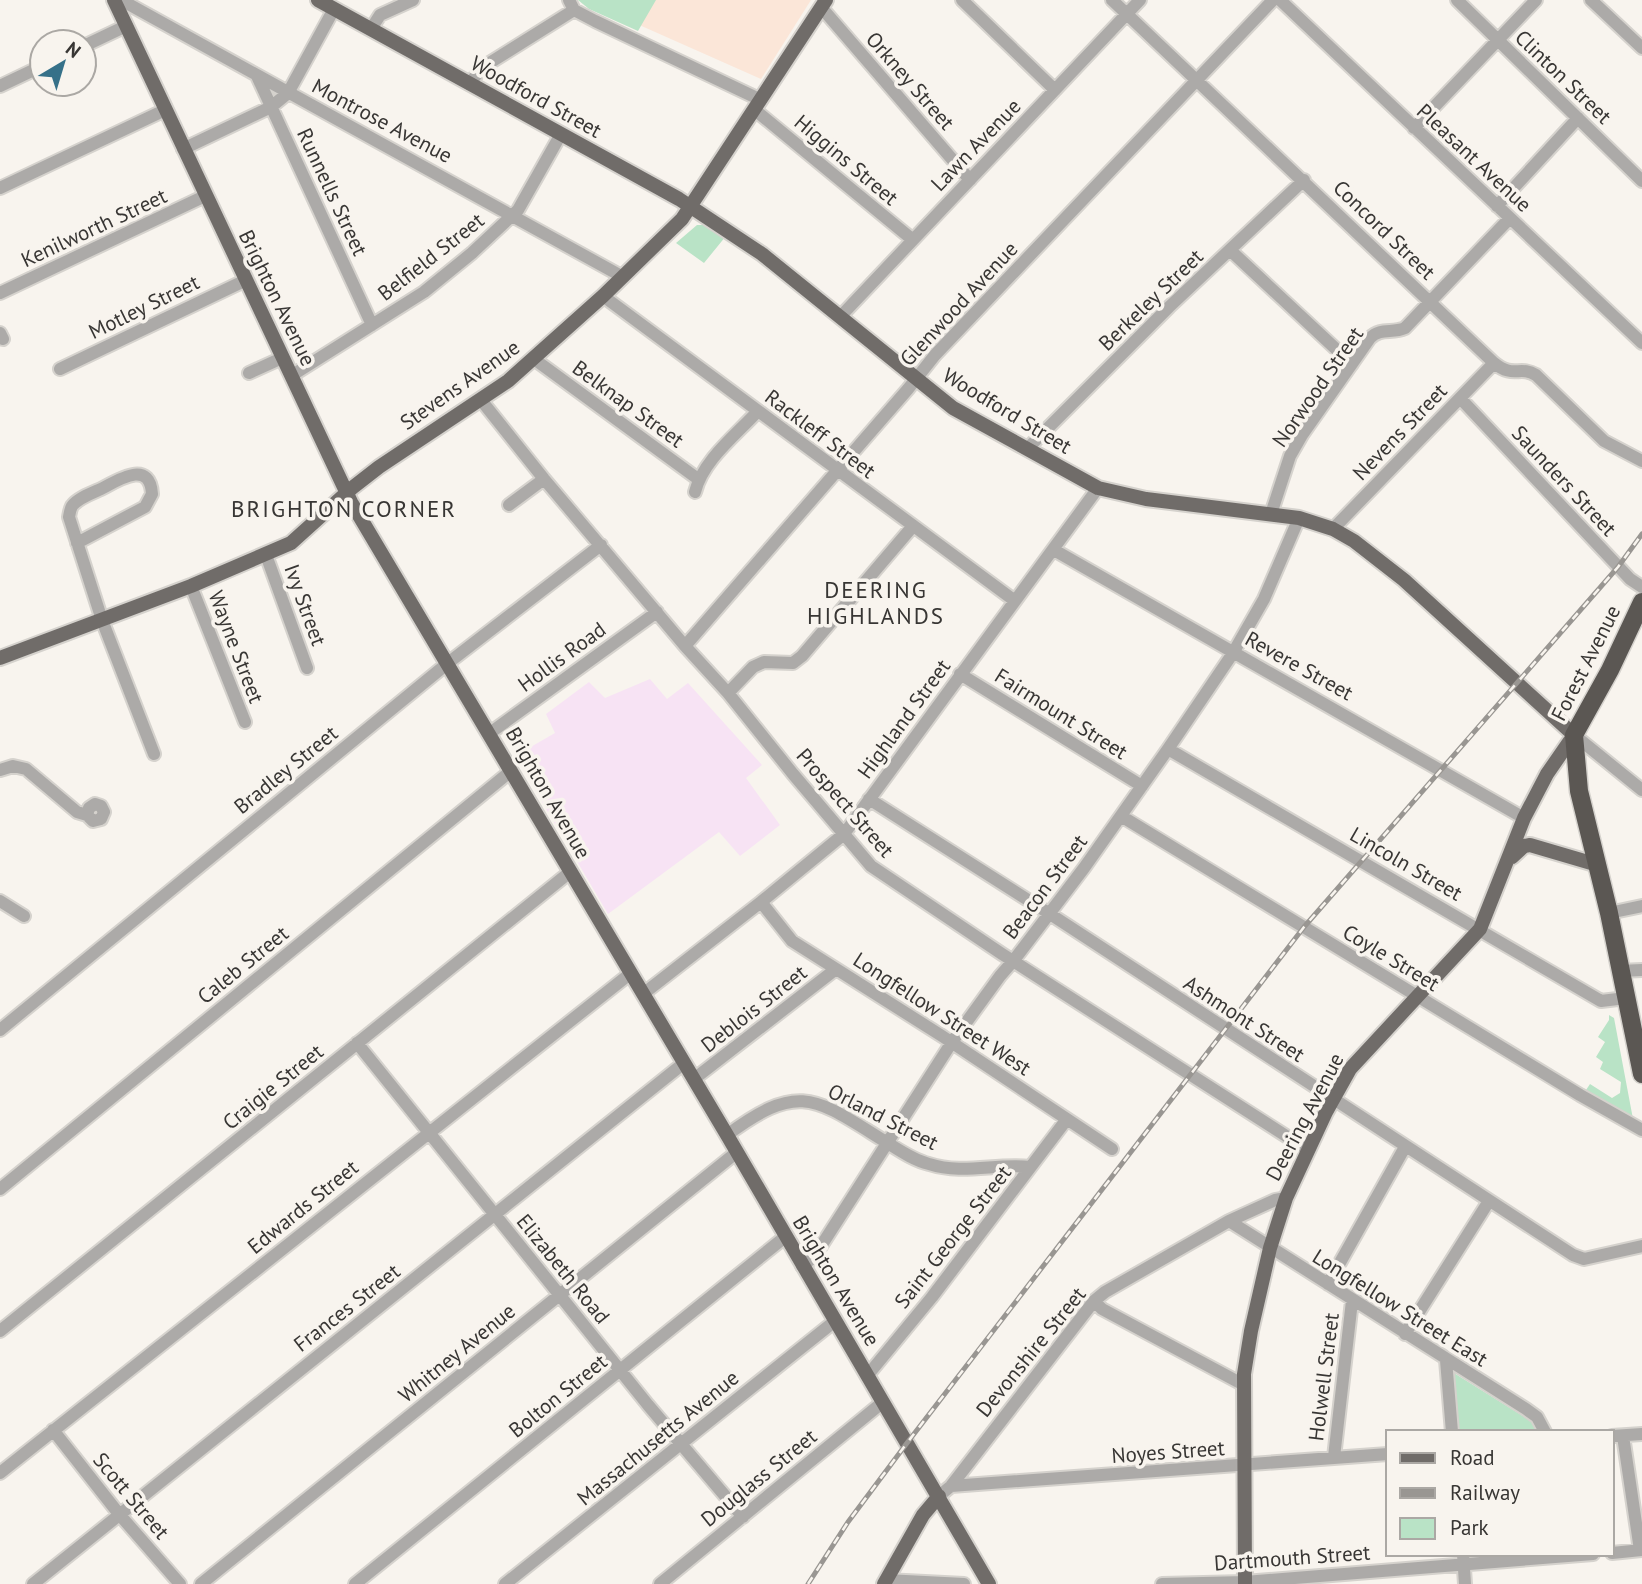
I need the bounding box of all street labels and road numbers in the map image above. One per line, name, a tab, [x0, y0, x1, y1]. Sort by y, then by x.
street label: Clinton Street	[1509, 24, 1617, 129]
street label: Orkney Street	[860, 26, 960, 135]
street label: Woodford Street	[466, 49, 607, 144]
street label: Montrose Avenue	[308, 72, 457, 169]
street label: Lawn Avenue	[925, 93, 1026, 197]
street label: Pleasant Avenue	[1411, 98, 1537, 218]
street label: Higgins Street	[789, 108, 904, 211]
street label: Runnells Street	[291, 124, 374, 260]
street label: Concord Street	[1328, 174, 1441, 285]
street label: Kenilworth Street	[17, 182, 171, 273]
street label: Belfield Street	[372, 207, 489, 307]
street label: Brighton Avenue	[233, 225, 322, 370]
street label: Glenwood Avenue	[894, 236, 1023, 372]
street label: Berkeley Street	[1093, 243, 1209, 356]
street label: Motley Street	[84, 268, 203, 345]
street label: Norwood Street	[1266, 321, 1369, 452]
street label: Stevens Avenue	[395, 333, 525, 436]
street label: Belknap Street	[567, 354, 689, 453]
street label: Woodford Street	[938, 361, 1077, 460]
street label: Nevens Street	[1347, 378, 1453, 486]
street label: Rackleff Street	[760, 383, 881, 484]
street label: Saunders Street	[1506, 420, 1623, 542]
street label: Ivy Street	[278, 560, 333, 649]
street label: Wayne Street	[203, 587, 270, 707]
street label: Forest Avenue	[1545, 600, 1626, 725]
street label: Hollis Road	[512, 616, 611, 698]
street label: Revere Street	[1241, 625, 1358, 706]
street label: Highland Street	[851, 654, 956, 784]
street label: Fairmount Street	[990, 662, 1133, 765]
street label: Bradley Street	[228, 720, 343, 820]
street label: Brighton Avenue	[500, 722, 597, 864]
street label: Prospect Street	[791, 743, 900, 863]
street label: Lincoln Street	[1345, 821, 1467, 907]
street label: Beacon Street	[996, 829, 1093, 944]
street label: Coyle Street	[1338, 918, 1445, 997]
street label: Caleb Street	[192, 920, 294, 1010]
street label: Longfellow Street West	[848, 946, 1036, 1081]
street label: Deblois Street	[695, 959, 812, 1058]
street label: Ashmont Street	[1179, 969, 1310, 1068]
street label: Craigie Street	[217, 1038, 328, 1135]
street label: Deering Avenue	[1260, 1048, 1350, 1185]
street label: Orland Street	[824, 1077, 943, 1156]
street label: Edwards Street	[242, 1154, 364, 1260]
street label: Saint George Street	[888, 1160, 1017, 1314]
street label: Elizabeth Road	[511, 1208, 616, 1329]
street label: Brighton Avenue	[787, 1210, 886, 1351]
street label: Longfellow Street East	[1308, 1243, 1493, 1372]
street label: Frances Street	[288, 1258, 405, 1358]
street label: Devonshire Street	[970, 1281, 1091, 1422]
street label: Whitney Avenue	[393, 1297, 521, 1408]
street label: Holwell Street	[1302, 1311, 1345, 1443]
street label: Bolton Street	[503, 1348, 612, 1443]
street label: Massachusetts Avenue	[571, 1364, 744, 1511]
street label: Douglass Street	[695, 1423, 822, 1532]
street label: Noyes Street	[1110, 1434, 1225, 1469]
street label: Scott Street	[87, 1447, 175, 1545]
street label: Dartmouth Street	[1213, 1539, 1371, 1576]

